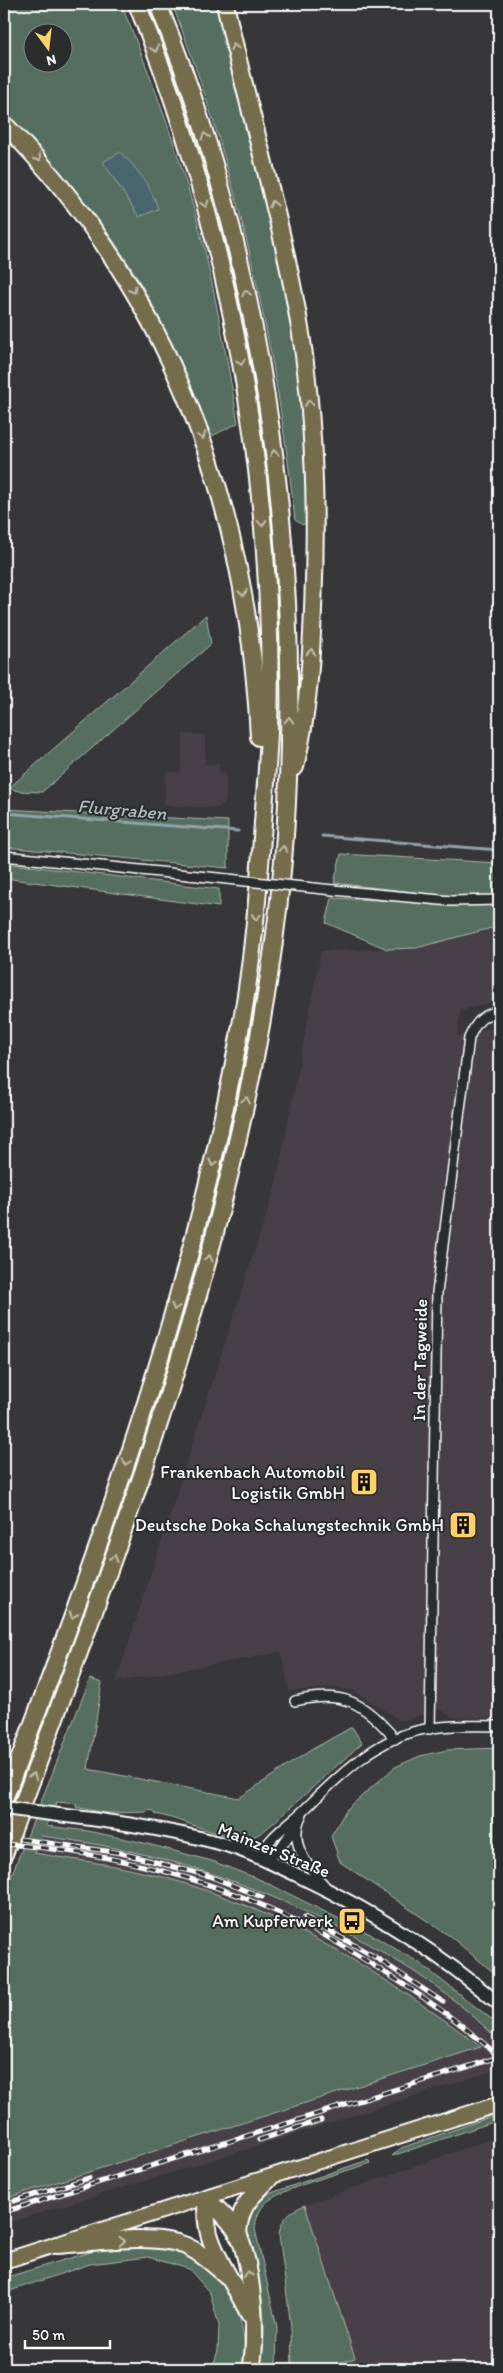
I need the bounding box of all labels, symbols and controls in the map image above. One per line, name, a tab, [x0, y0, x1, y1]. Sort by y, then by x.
north arrow	[22, 22, 72, 72]
one-way arrow	[229, 42, 240, 51]
one-way arrow	[149, 44, 159, 53]
text: N	[44, 51, 58, 70]
one-way arrow	[200, 132, 210, 141]
one-way arrow	[32, 153, 41, 162]
one-way arrow	[199, 199, 210, 208]
one-way arrow	[268, 200, 279, 209]
one-way arrow	[126, 284, 136, 293]
one-way arrow	[241, 289, 252, 298]
one-way arrow	[235, 358, 245, 366]
one-way arrow	[303, 398, 314, 406]
one-way arrow	[197, 432, 207, 440]
one-way arrow	[269, 449, 280, 457]
one-way arrow	[257, 519, 268, 527]
one-way arrow	[238, 589, 248, 598]
one-way arrow	[306, 648, 317, 656]
one-way arrow	[284, 716, 295, 724]
water label: Flurgraben	[76, 794, 168, 825]
one-way arrow	[278, 845, 289, 853]
one-way arrow	[250, 914, 261, 922]
one-way arrow	[240, 1095, 251, 1104]
one-way arrow	[208, 1158, 219, 1167]
one-way arrow	[203, 1254, 213, 1262]
street label: In der Tagweide	[408, 1299, 432, 1421]
one-way arrow	[170, 1302, 180, 1310]
one-way arrow	[121, 1457, 131, 1465]
place label: Frankenbach Automobil Logistik GmbH	[160, 1461, 345, 1504]
building icon: Frankenbach Automobil Logistik GmbH	[349, 1467, 379, 1497]
building icon: Deutsche Doka Schalungstechnik GmbH	[448, 1510, 478, 1540]
place label: Deutsche Doka Schalungstechnik GmbH	[135, 1514, 444, 1536]
one-way arrow	[108, 1554, 118, 1563]
one-way arrow	[69, 1611, 79, 1619]
one-way arrow	[27, 1772, 37, 1781]
street label: Mainzer Straße	[215, 1818, 333, 1882]
bus stop icon: Am Kupferwerk	[337, 1906, 367, 1936]
place label: Am Kupferwerk	[212, 1910, 334, 1932]
one-way arrow	[118, 2235, 126, 2246]
one-way arrow	[243, 2270, 253, 2279]
scale bar	[25, 2318, 110, 2350]
text: 50 m	[32, 2326, 65, 2344]

